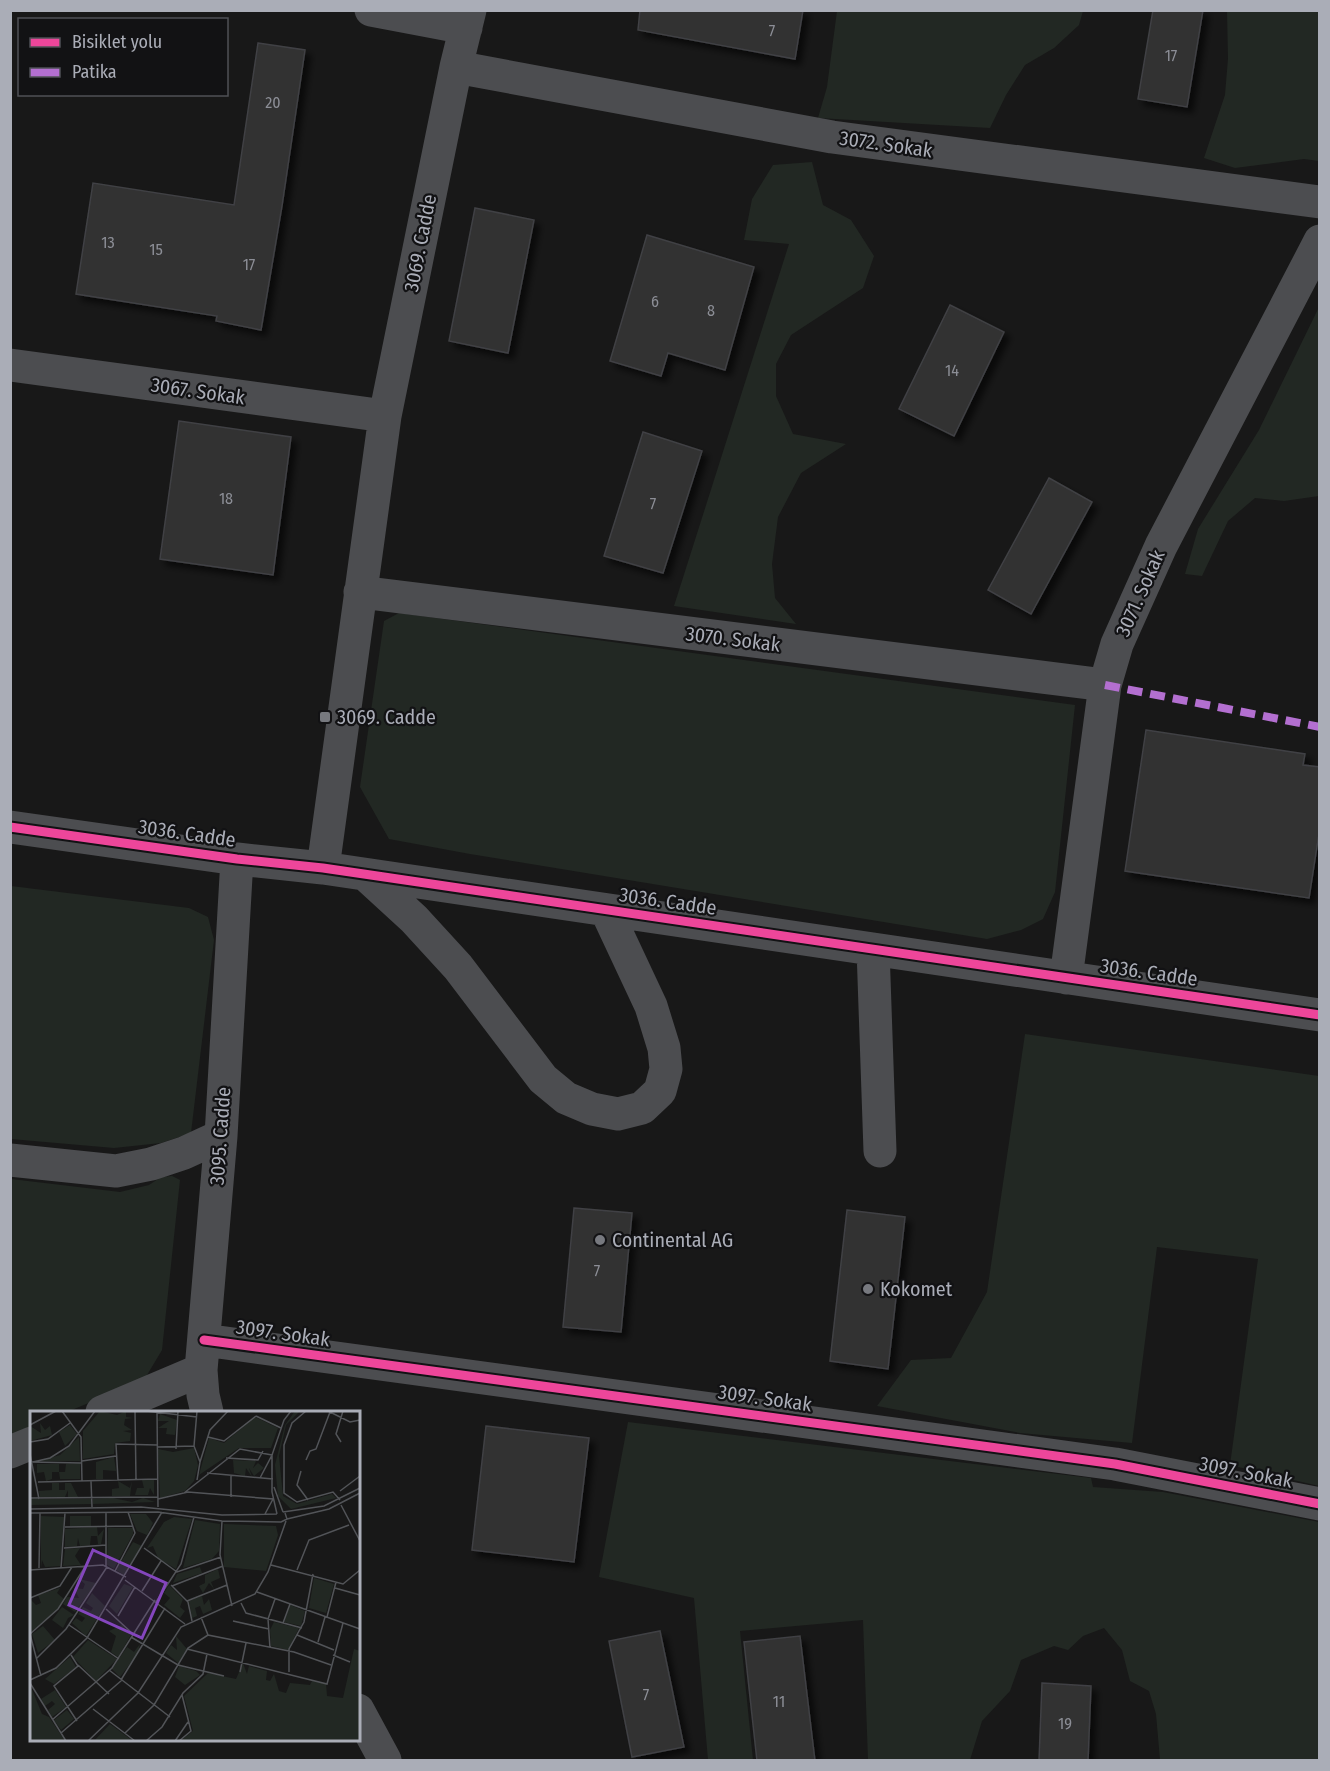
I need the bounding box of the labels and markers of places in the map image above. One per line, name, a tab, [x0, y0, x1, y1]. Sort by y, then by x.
place label: 3069. Cadde	[337, 705, 436, 729]
marker: 3069. Cadde	[318, 710, 332, 724]
place label: Continental AG	[612, 1228, 733, 1252]
marker: Continental AG	[593, 1233, 607, 1247]
place label: Kokomet	[880, 1277, 953, 1301]
marker: Kokomet	[861, 1282, 875, 1296]

